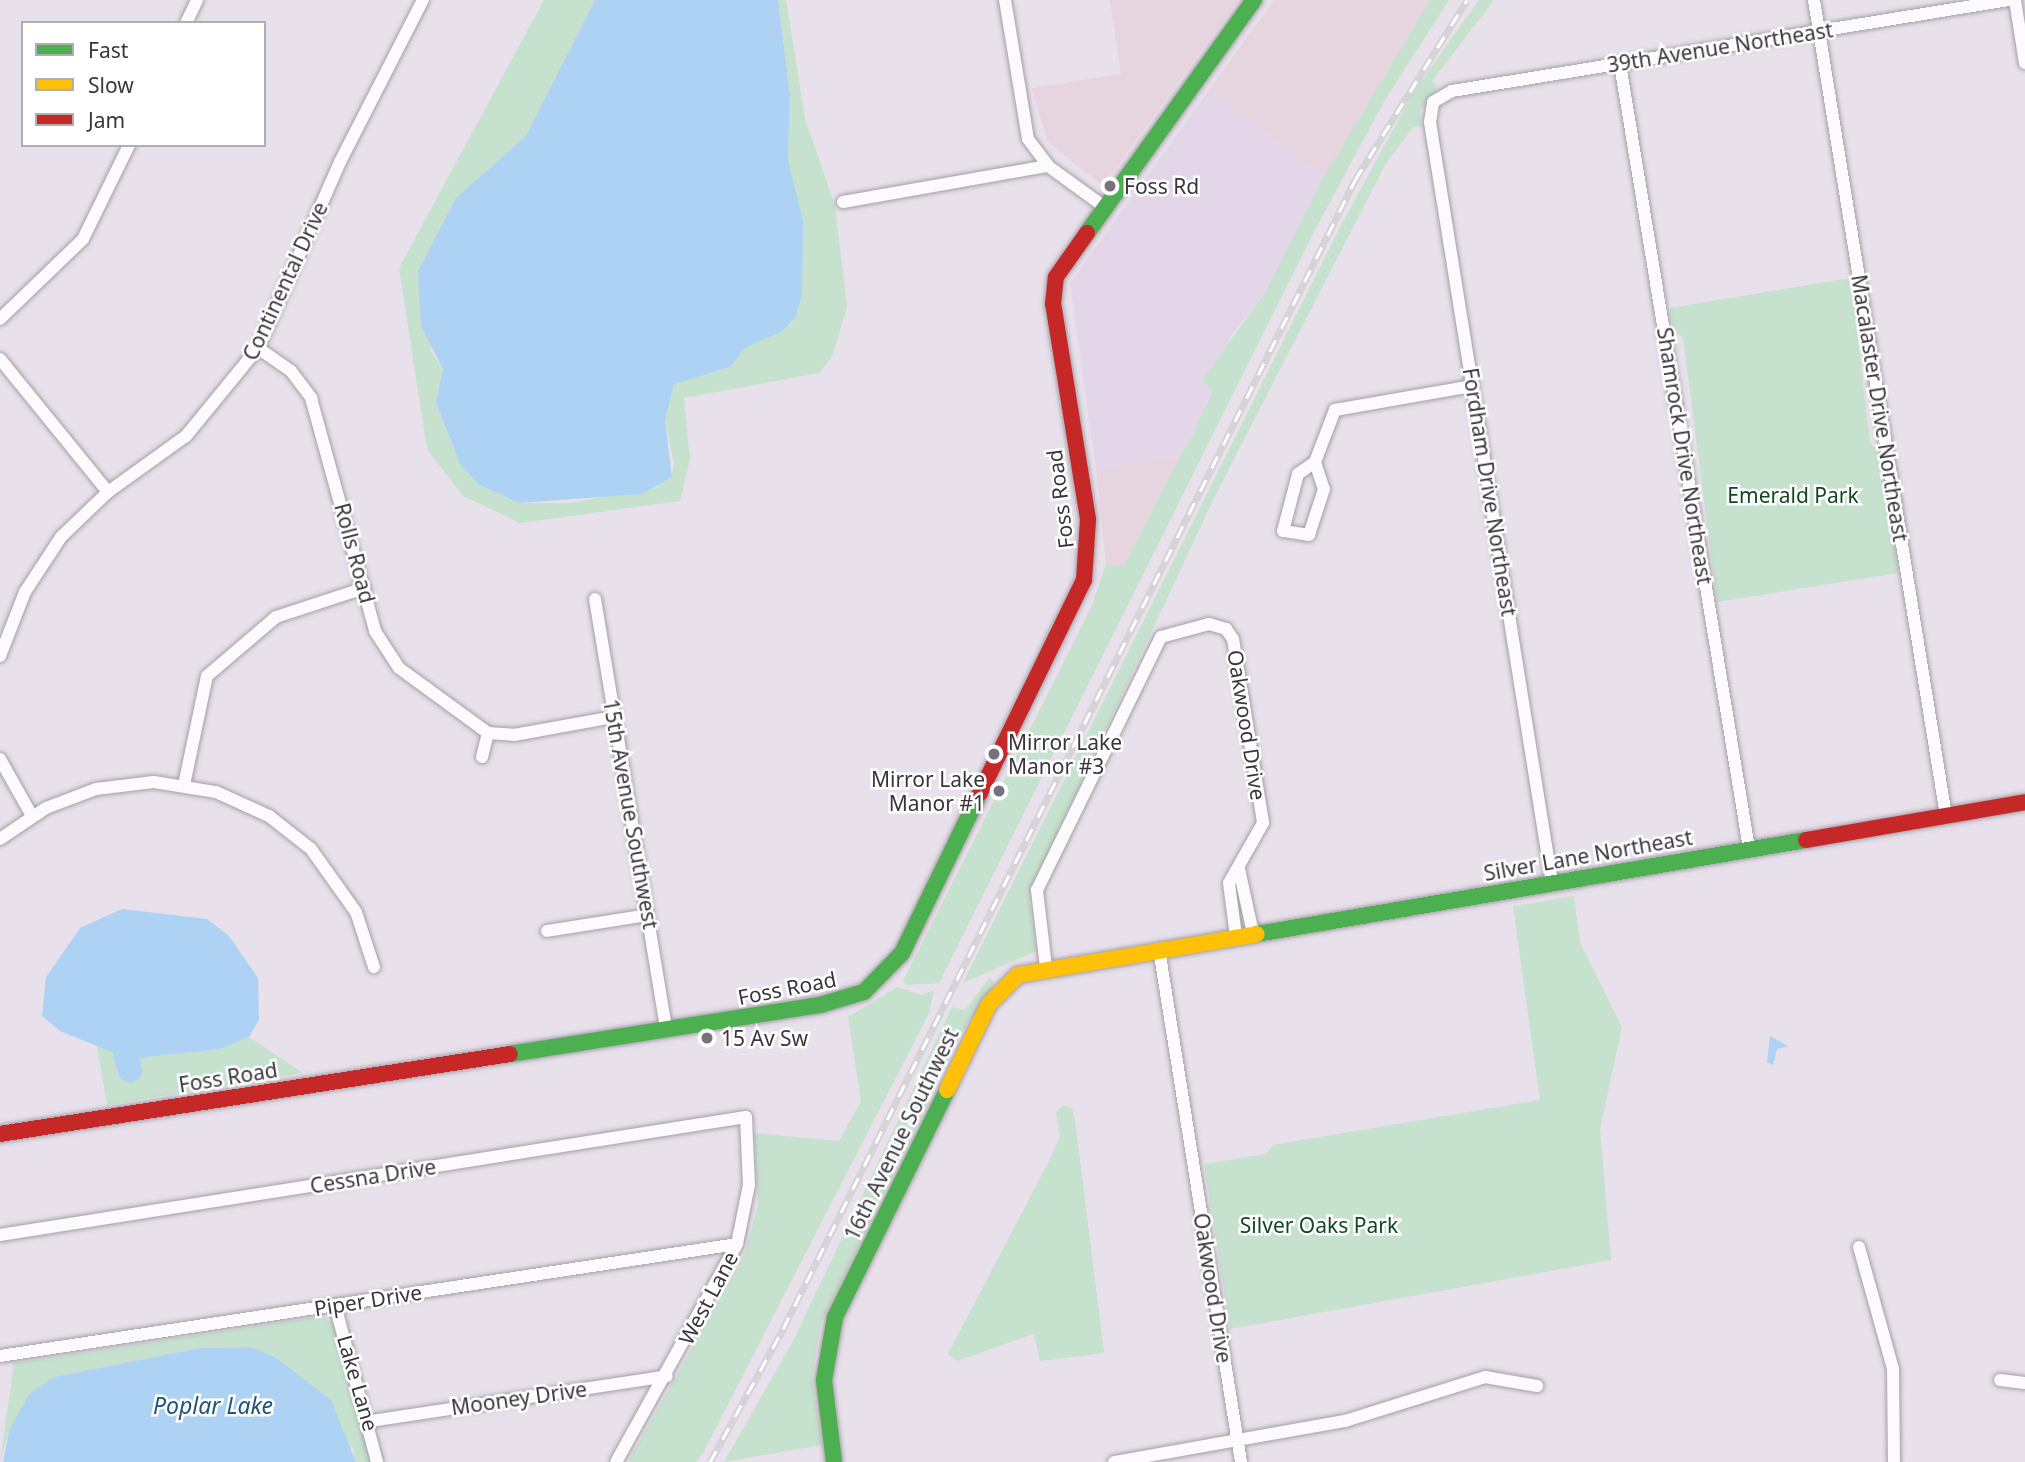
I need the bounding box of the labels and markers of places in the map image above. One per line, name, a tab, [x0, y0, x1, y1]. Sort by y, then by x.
place label: Foss Rd	[1124, 173, 1199, 199]
marker: Foss Rd	[1102, 178, 1118, 194]
place label: Mirror Lake Manor #3	[1008, 729, 1122, 779]
marker: Mirror Lake Manor #3	[986, 746, 1002, 762]
place label: Mirror Lake Manor #1	[871, 766, 985, 816]
marker: Mirror Lake Manor #1	[991, 783, 1007, 799]
place label: 15 Av Sw	[721, 1025, 808, 1051]
marker: 15 Av Sw	[699, 1030, 715, 1046]

